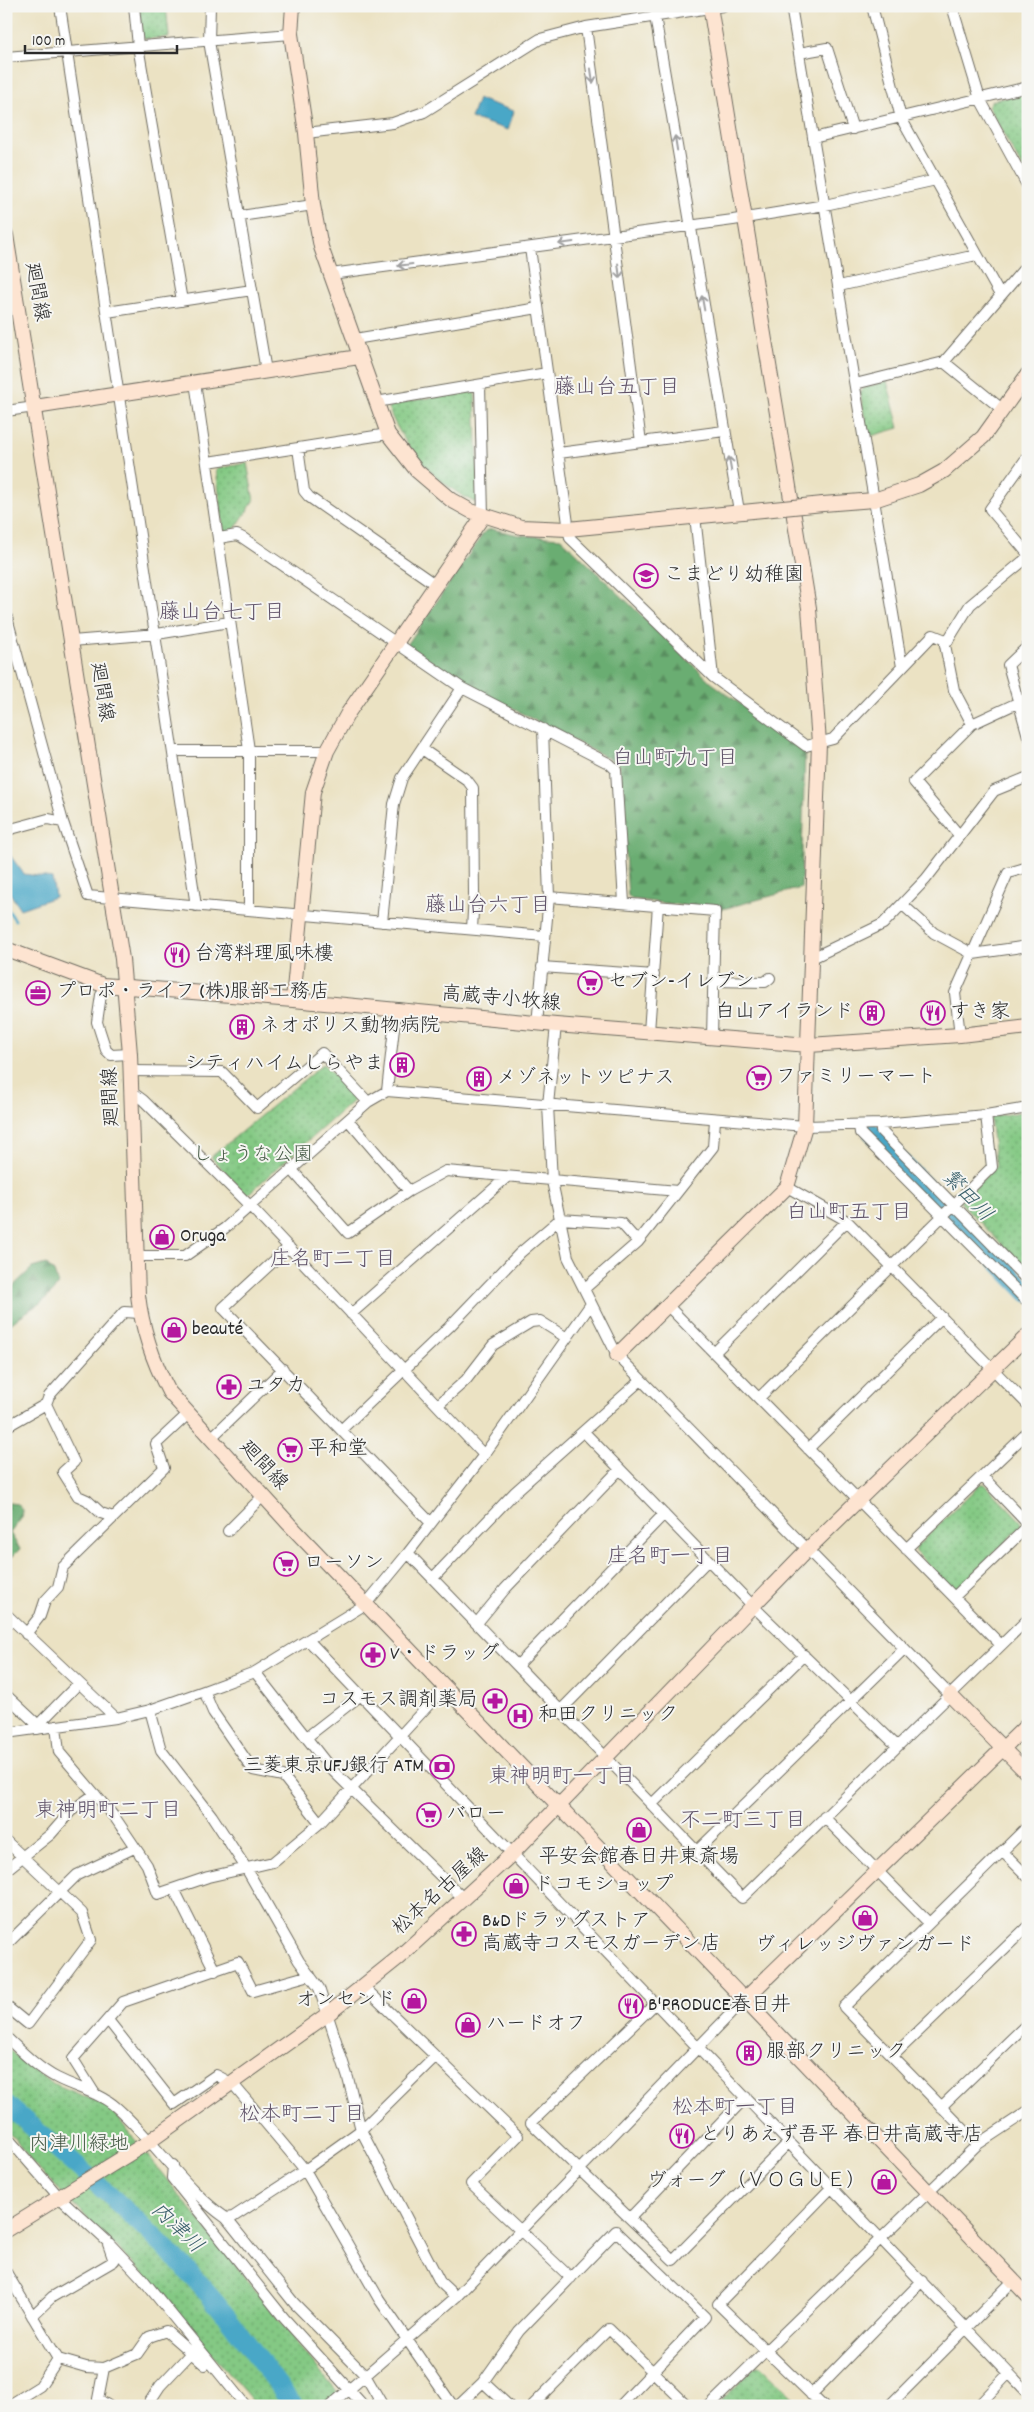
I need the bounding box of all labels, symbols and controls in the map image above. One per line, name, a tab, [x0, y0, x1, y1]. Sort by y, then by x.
scale bar	[25, 22, 178, 54]
text: 100 m	[32, 31, 65, 53]
one-way arrow	[588, 67, 598, 83]
one-way arrow	[671, 135, 681, 151]
one-way arrow	[559, 238, 575, 248]
street label: 廻間線	[17, 260, 55, 324]
one-way arrow	[398, 260, 414, 270]
one-way arrow	[614, 263, 624, 279]
one-way arrow	[697, 296, 707, 312]
district label: 藤山台五丁目	[554, 374, 680, 404]
one-way arrow	[725, 456, 735, 472]
place label: こまどり幼稚園	[664, 562, 804, 590]
school or university icon: こまどり幼稚園	[633, 563, 659, 589]
district label: 藤山台七丁目	[159, 599, 285, 629]
street label: 廻間線	[82, 660, 120, 724]
district label: 白山町九丁目	[612, 745, 738, 775]
district label: 藤山台六丁目	[425, 892, 551, 922]
place label: 台湾料理風味樓	[194, 941, 334, 969]
restaurant icon: 台湾料理風味樓	[164, 942, 190, 968]
place label: セブン-イレブン	[608, 969, 755, 997]
supermarket icon: セブン-イレブン	[577, 970, 603, 996]
place label: プロポ・ライフ (株)服部工務店	[56, 979, 330, 1007]
office icon: プロポ・ライフ (株)服部工務店	[25, 980, 51, 1006]
street label: 高蔵寺小牧線	[440, 981, 562, 1019]
place label: 白山アイランド	[715, 999, 854, 1027]
place label: すき家	[950, 999, 1010, 1027]
building icon: 白山アイランド	[859, 1000, 885, 1026]
restaurant icon: すき家	[920, 1000, 946, 1026]
place label: ネオポリス動物病院	[260, 1013, 440, 1041]
building icon: ネオポリス動物病院	[229, 1014, 255, 1040]
place label: シティハイムしらやま	[185, 1051, 384, 1079]
building icon: シティハイムしらやま	[389, 1052, 415, 1078]
place label: ファミリーマート	[776, 1064, 936, 1092]
place label: メゾネットツピナス	[496, 1065, 674, 1093]
supermarket icon: ファミリーマート	[746, 1065, 772, 1091]
building icon: メゾネットツピナス	[466, 1066, 492, 1092]
street label: 廻間線	[97, 1067, 127, 1127]
park label: しょうな公園	[193, 1142, 313, 1170]
water label: 繁田川	[933, 1164, 999, 1230]
district label: 白山町五丁目	[786, 1199, 912, 1229]
place label: Oruga	[180, 1223, 226, 1251]
shop icon: Oruga	[149, 1224, 175, 1250]
district label: 庄名町二丁目	[270, 1246, 396, 1276]
place label: beauté	[192, 1316, 243, 1344]
shop icon: beauté	[161, 1317, 187, 1343]
place label: ユタカ	[246, 1373, 306, 1401]
pharmacy icon: ユタカ	[216, 1374, 242, 1400]
street label: 廻間線	[232, 1435, 294, 1497]
place label: 平和堂	[308, 1436, 368, 1464]
supermarket icon: 平和堂	[277, 1437, 303, 1463]
district label: 庄名町一丁目	[607, 1543, 733, 1573]
place label: ローソン	[304, 1550, 384, 1578]
supermarket icon: ローソン	[273, 1551, 299, 1577]
place label: V・ドラッグ	[390, 1641, 500, 1669]
pharmacy icon: V・ドラッグ	[360, 1642, 386, 1668]
place label: コスモス調剤薬局	[319, 1687, 478, 1715]
pharmacy icon: コスモス調剤薬局	[482, 1688, 508, 1714]
place label: 和田クリニック	[538, 1702, 678, 1730]
hospital icon: 和田クリニック	[507, 1703, 533, 1729]
place label: 三菱東京UFJ銀行 ATM	[243, 1753, 424, 1781]
bank icon: 三菱東京UFJ銀行 ATM	[429, 1754, 455, 1780]
district label: 東神明町一丁目	[489, 1763, 636, 1793]
district label: 東神明町二丁目	[35, 1797, 182, 1827]
place label: バロー	[446, 1801, 506, 1829]
supermarket icon: バロー	[416, 1802, 442, 1828]
district label: 不二町三丁目	[680, 1807, 806, 1837]
shop icon: 平安会館春日井東斎場	[626, 1817, 652, 1843]
street label: 松本名古屋線	[387, 1841, 495, 1943]
place label: 平安会館春日井東斎場	[539, 1844, 739, 1872]
place label: ドコモショップ	[534, 1872, 673, 1900]
shop icon: ドコモショップ	[503, 1873, 529, 1899]
shop icon: ヴィレッジヴァンガード	[852, 1905, 878, 1931]
place label: B&Dドラッグストア 高蔵寺コスモスガーデン店	[482, 1908, 721, 1959]
pharmacy icon: B&Dドラッグストア 高蔵寺コスモスガーデン店	[451, 1921, 477, 1947]
place label: ヴィレッジヴァンガード	[755, 1932, 975, 1960]
place label: オンセンド	[296, 1987, 396, 2015]
shop icon: オンセンド	[401, 1988, 427, 2014]
place label: B'PRODUCE春日井	[648, 1992, 791, 2020]
restaurant icon: B'PRODUCE春日井	[618, 1993, 644, 2019]
place label: ハードオフ	[486, 2011, 586, 2039]
shop icon: ハードオフ	[455, 2012, 481, 2038]
place label: 服部クリニック	[766, 2039, 906, 2067]
building icon: 服部クリニック	[736, 2040, 762, 2066]
district label: 松本町一丁目	[672, 2094, 798, 2124]
district label: 松本町二丁目	[239, 2101, 365, 2131]
place label: とりあえず吾平 春日井高蔵寺店	[700, 2122, 983, 2150]
restaurant icon: とりあえず吾平 春日井高蔵寺店	[669, 2123, 695, 2149]
park label: 内津川緑地	[29, 2131, 129, 2159]
place label: ヴォーグ（ＶＯＧＵＥ）	[646, 2168, 866, 2196]
shop icon: ヴォーグ（ＶＯＧＵＥ）	[871, 2169, 897, 2195]
water label: 内津川	[143, 2196, 209, 2262]

